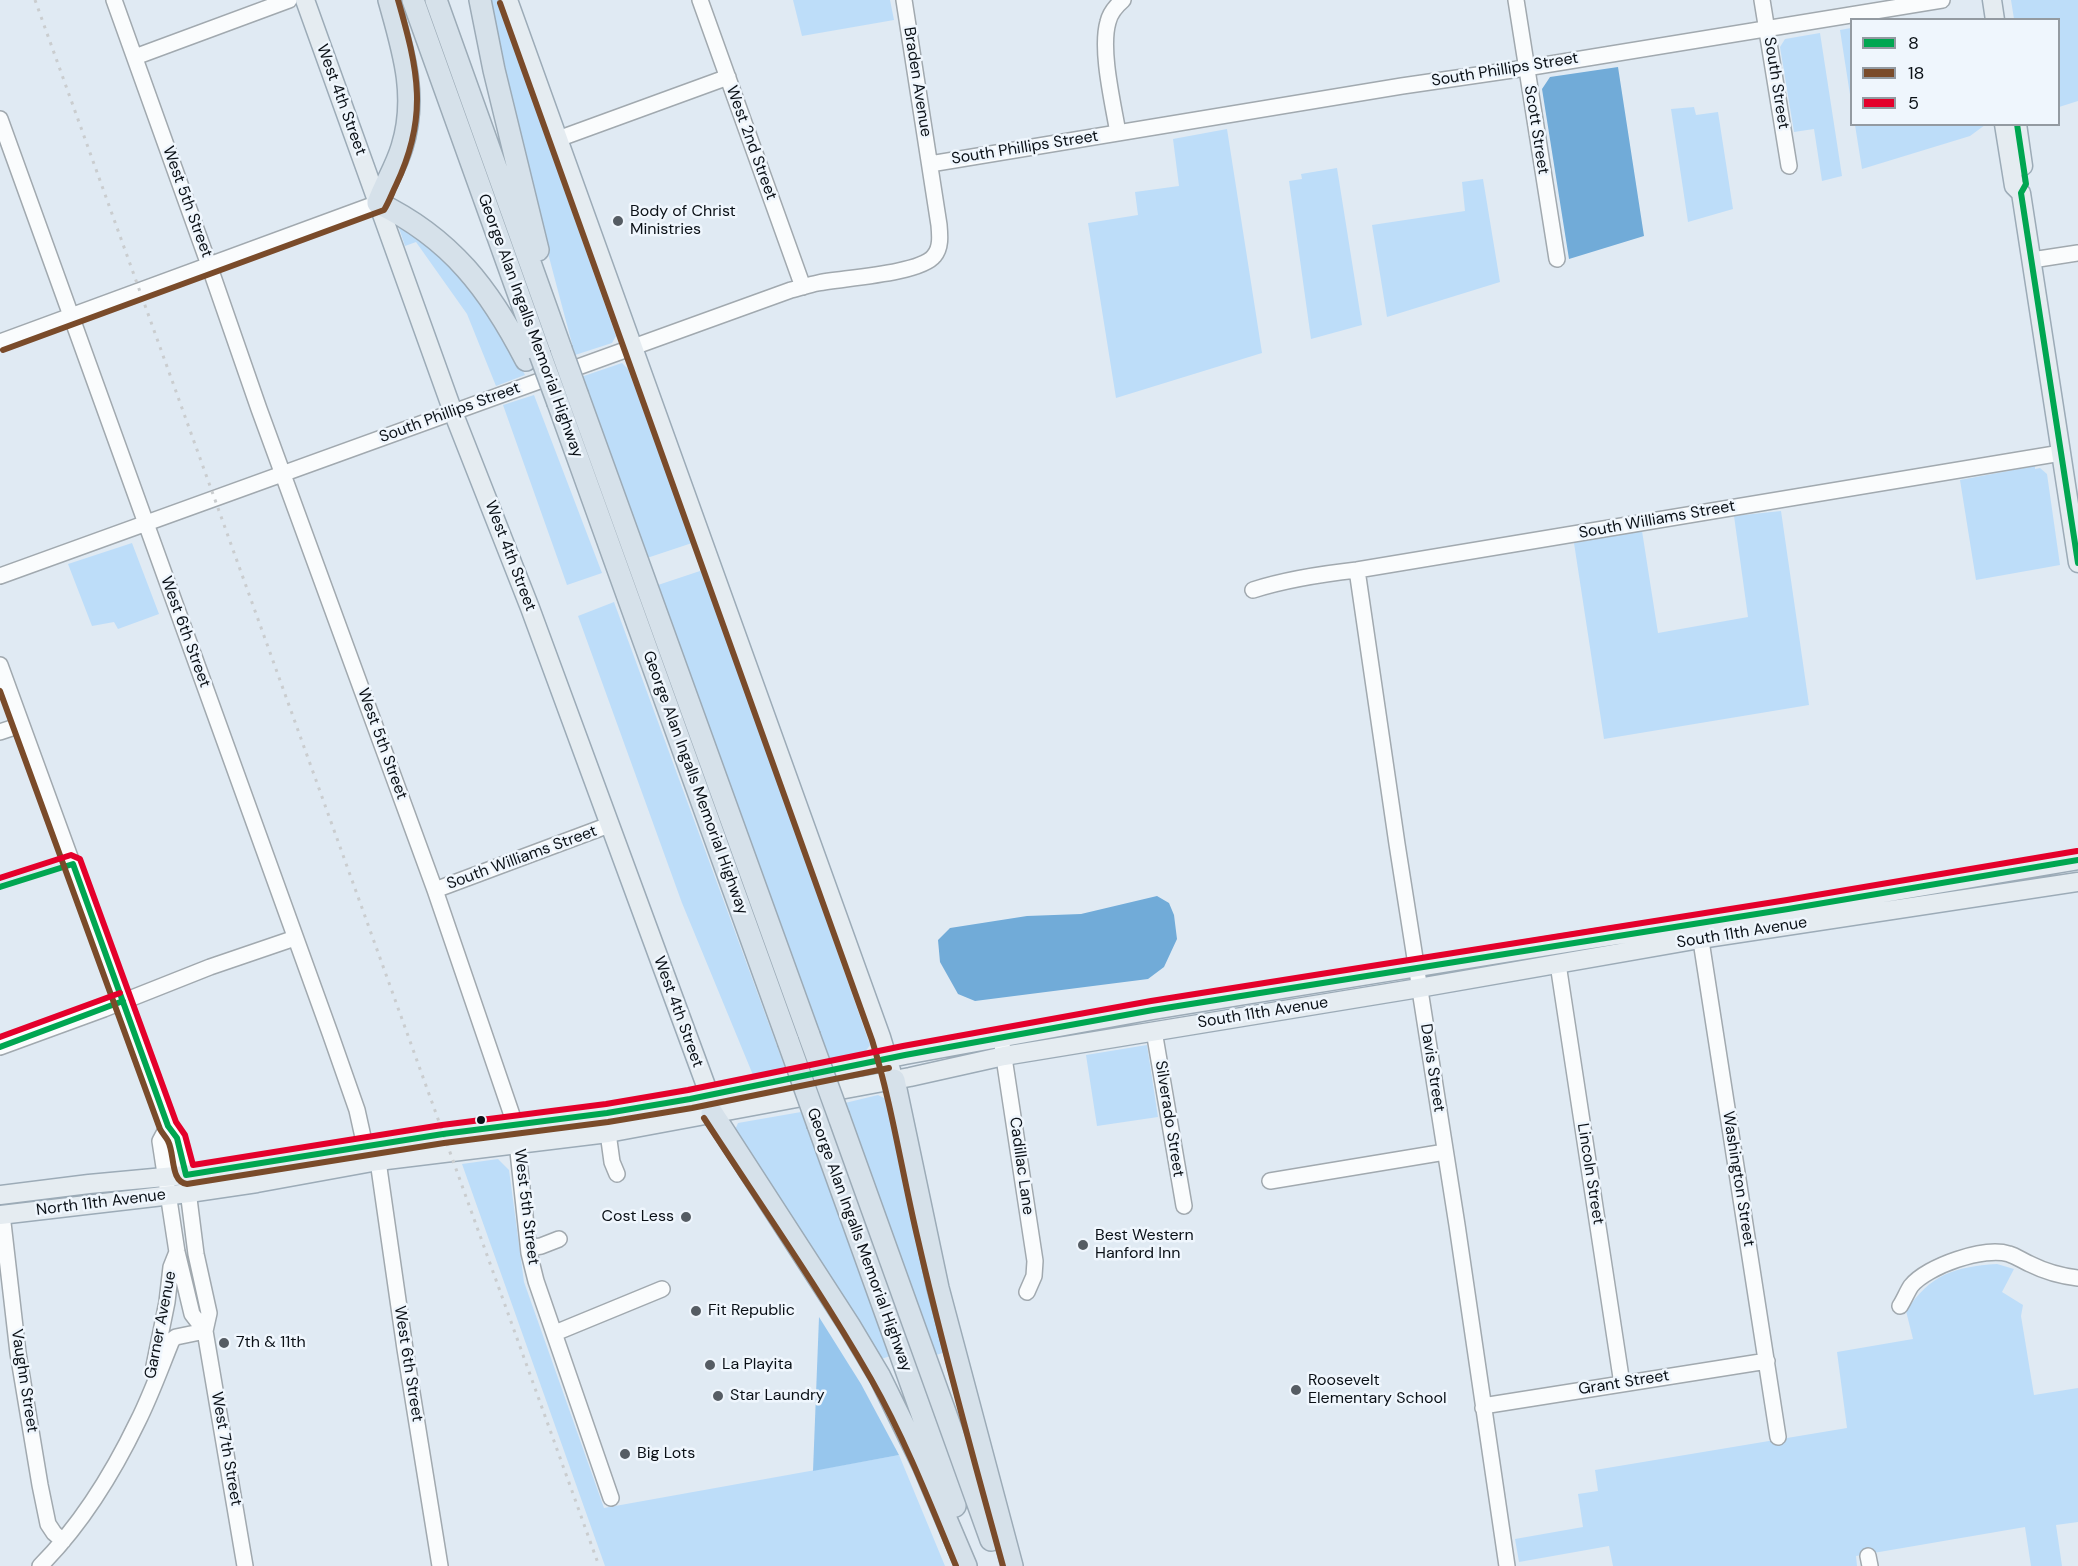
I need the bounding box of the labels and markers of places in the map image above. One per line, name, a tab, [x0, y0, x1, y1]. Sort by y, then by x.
place label: Body of Christ Ministries	[630, 202, 736, 240]
marker: Body of Christ Ministries	[611, 214, 625, 228]
unlabelled marker	[475, 1114, 487, 1126]
place label: Cost Less	[602, 1207, 674, 1227]
marker: Cost Less	[679, 1210, 693, 1224]
place label: Best Western Hanford Inn	[1095, 1226, 1194, 1264]
marker: Best Western Hanford Inn	[1076, 1238, 1090, 1252]
place label: Fit Republic	[708, 1301, 795, 1321]
marker: Fit Republic	[689, 1304, 703, 1318]
place label: 7th & 11th	[236, 1333, 306, 1353]
marker: 7th & 11th	[217, 1336, 231, 1350]
place label: La Playita	[722, 1355, 792, 1375]
marker: La Playita	[703, 1358, 717, 1372]
place label: Roosevelt Elementary School	[1308, 1371, 1446, 1409]
marker: Roosevelt Elementary School	[1289, 1383, 1303, 1397]
place label: Star Laundry	[730, 1386, 825, 1406]
marker: Star Laundry	[711, 1389, 725, 1403]
place label: Big Lots	[637, 1444, 695, 1464]
marker: Big Lots	[618, 1447, 632, 1461]

